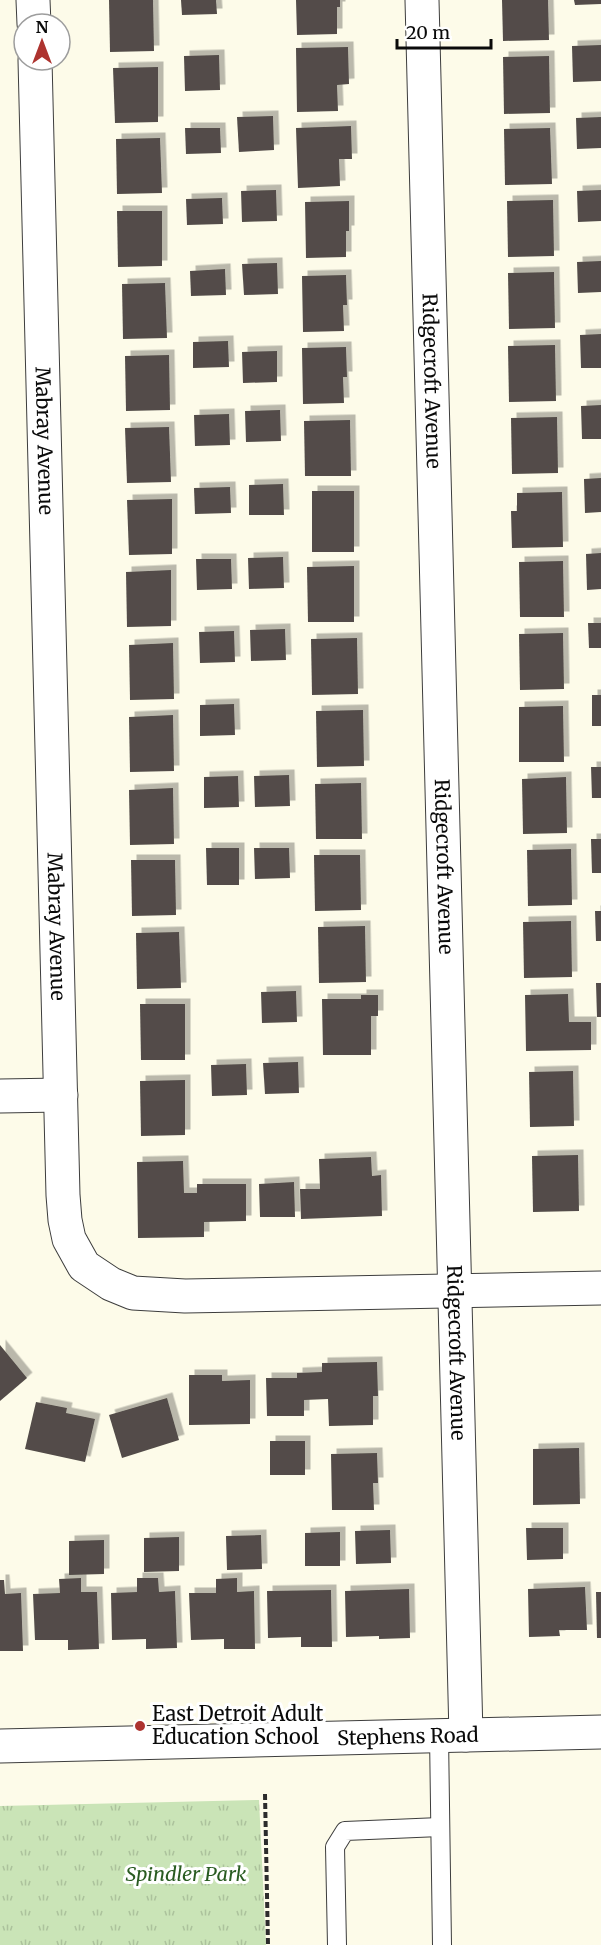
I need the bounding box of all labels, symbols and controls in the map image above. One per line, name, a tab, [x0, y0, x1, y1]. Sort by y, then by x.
north arrow	[12, 12, 72, 72]
scale bar	[397, 12, 492, 50]
text: N	[36, 17, 49, 37]
text: 20 m	[406, 21, 450, 44]
street label: Ridgecroft Avenue	[417, 293, 447, 469]
street label: Mabray Avenue	[31, 367, 59, 515]
street label: Ridgecroft Avenue	[430, 779, 459, 955]
street label: Mabray Avenue	[43, 852, 71, 1001]
street label: Ridgecroft Avenue	[442, 1264, 472, 1441]
place label: East Detroit Adult Education School	[152, 1701, 324, 1749]
marker: East Detroit Adult Education School	[133, 1719, 147, 1733]
street label: Stephens Road	[337, 1722, 479, 1750]
park label: Spindler Park	[125, 1861, 247, 1886]

